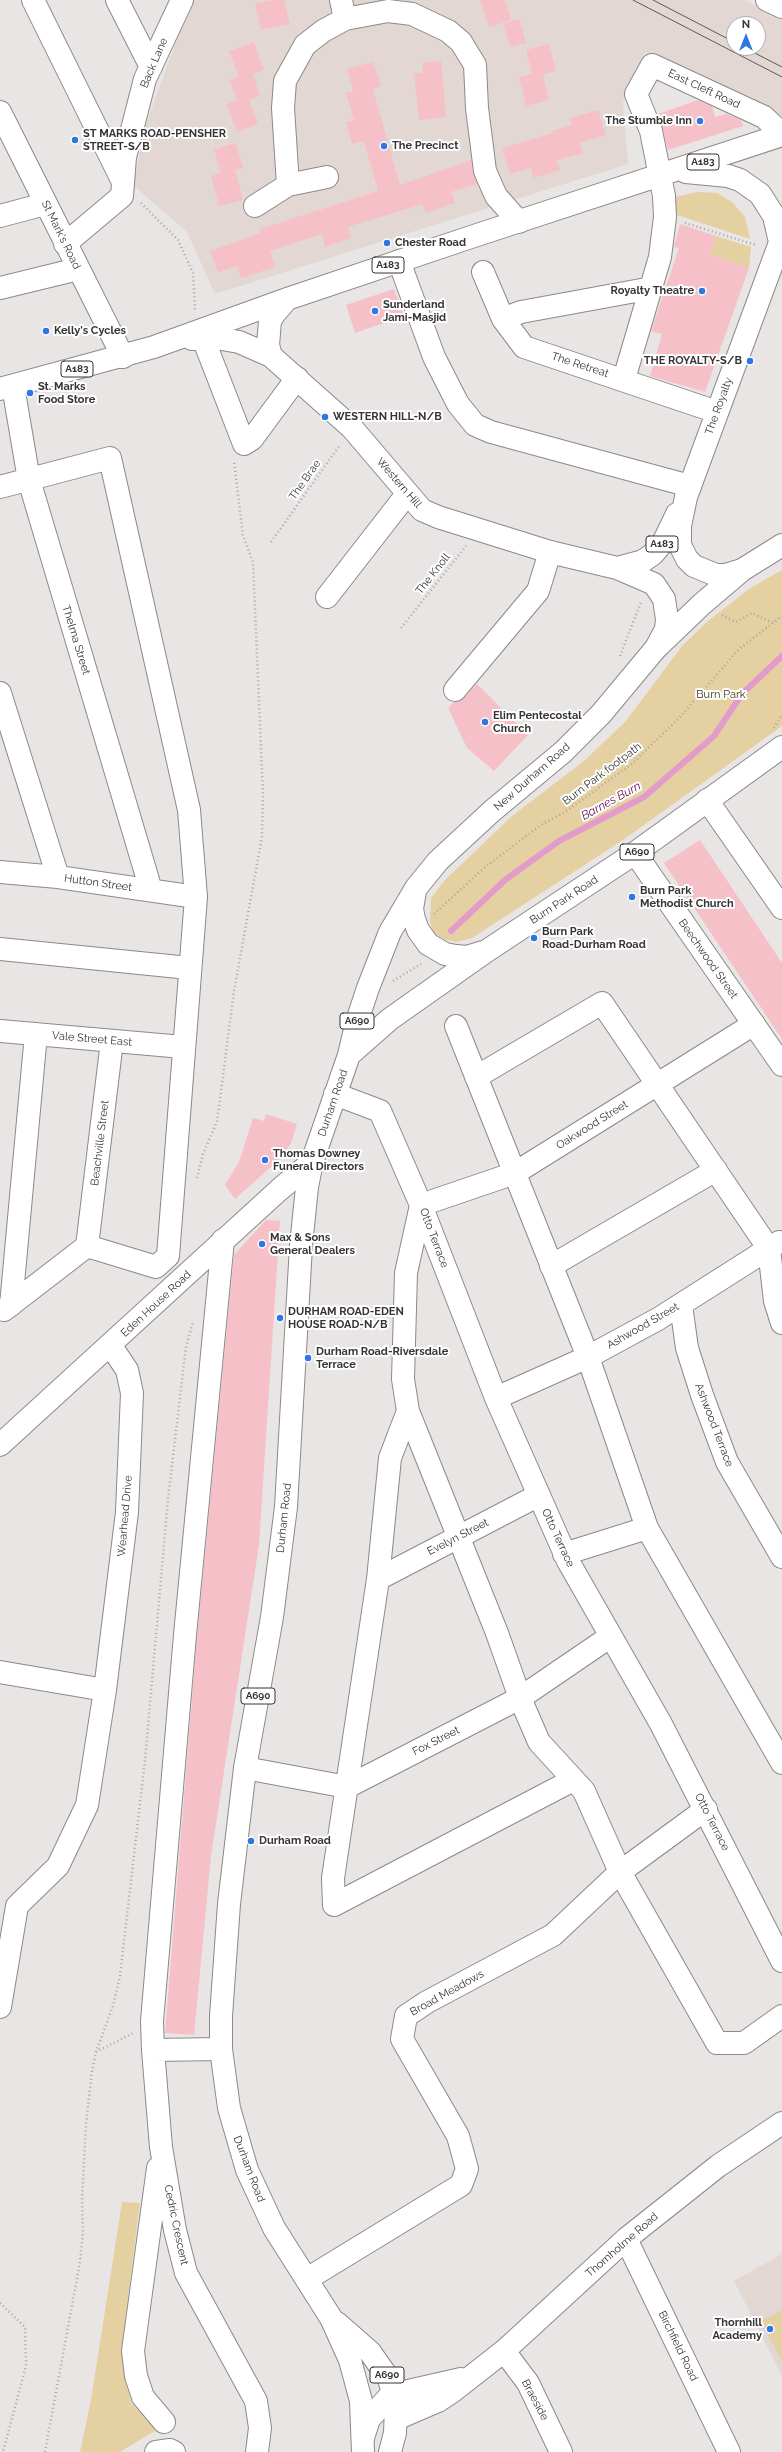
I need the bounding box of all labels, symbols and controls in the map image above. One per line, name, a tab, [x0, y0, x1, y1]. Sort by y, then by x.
north arrow	[726, 16, 766, 56]
text: N	[742, 18, 750, 31]
street label: Back Lane	[138, 36, 170, 90]
street label: East Cleft Road	[666, 67, 742, 111]
place label: The Stumble Inn	[605, 114, 692, 128]
marker: The Stumble Inn	[695, 116, 705, 126]
place label: ST MARKS ROAD-PENSHER STREET-S/B	[83, 127, 226, 153]
marker: ST MARKS ROAD-PENSHER STREET-S/B	[70, 135, 80, 145]
place label: The Precinct	[392, 139, 458, 153]
marker: The Precinct	[379, 141, 389, 151]
road number: A183	[687, 154, 719, 170]
street label: St Mark's Road	[39, 198, 83, 272]
place label: Chester Road	[395, 236, 466, 250]
marker: Chester Road	[382, 238, 392, 248]
road number: A183	[372, 257, 404, 273]
place label: Royalty Theatre	[611, 284, 694, 298]
marker: Royalty Theatre	[697, 286, 707, 296]
place label: Sunderland Jami-Masjid	[383, 298, 446, 324]
marker: Sunderland Jami-Masjid	[370, 306, 380, 316]
place label: Kelly's Cycles	[54, 324, 126, 338]
marker: Kelly's Cycles	[41, 326, 51, 336]
street label: The Retreat	[550, 350, 610, 380]
place label: THE ROYALTY-S/B	[644, 354, 742, 368]
marker: THE ROYALTY-S/B	[745, 356, 755, 366]
road number: A183	[61, 361, 93, 377]
street label: The Royalty	[703, 375, 735, 437]
place label: St. Marks Food Store	[38, 380, 95, 406]
marker: St. Marks Food Store	[25, 388, 35, 398]
place label: WESTERN HILL-N/B	[333, 410, 442, 424]
marker: WESTERN HILL-N/B	[320, 412, 330, 422]
street label: Western Hill	[374, 455, 424, 511]
street label: The Brae	[286, 457, 324, 503]
road number: A183	[646, 536, 678, 552]
street label: The Knoll	[413, 551, 453, 597]
street label: Thelma Street	[59, 604, 93, 676]
park label: Burn Park	[696, 688, 746, 702]
place label: Elim Pentecostal Church	[493, 709, 582, 735]
marker: Elim Pentecostal Church	[480, 717, 490, 727]
street label: New Durham Road	[491, 740, 573, 814]
street label: Burn Park footpath	[560, 740, 644, 808]
water label: Barnes Burn	[579, 779, 643, 823]
road number: A690	[620, 844, 654, 860]
street label: Hutton Street	[63, 872, 133, 894]
street label: Burn Park Road	[527, 873, 601, 927]
place label: Burn Park Methodist Church	[640, 884, 734, 910]
marker: Burn Park Methodist Church	[627, 892, 637, 902]
street label: Beechwood Street	[675, 916, 741, 1002]
place label: Burn Park Road-Durham Road	[542, 925, 646, 951]
marker: Burn Park Road-Durham Road	[529, 933, 539, 943]
road number: A690	[340, 1013, 374, 1029]
street label: Vale Street East	[52, 1029, 132, 1049]
street label: Durham Road	[315, 1068, 351, 1138]
street label: Oakwood Street	[554, 1098, 630, 1152]
street label: Beachville Street	[88, 1099, 112, 1187]
place label: Thomas Downey Funeral Directors	[273, 1147, 364, 1173]
marker: Thomas Downey Funeral Directors	[260, 1155, 270, 1165]
street label: Otto Terrace	[417, 1206, 451, 1270]
place label: Max & Sons General Dealers	[270, 1231, 355, 1257]
marker: Max & Sons General Dealers	[257, 1239, 267, 1249]
street label: Eden House Road	[118, 1268, 194, 1340]
street label: Ashwood Street	[605, 1300, 681, 1352]
place label: DURHAM ROAD-EDEN HOUSE ROAD-N/B	[288, 1305, 404, 1331]
marker: DURHAM ROAD-EDEN HOUSE ROAD-N/B	[275, 1313, 285, 1323]
place label: Durham Road-Riversdale Terrace	[316, 1345, 448, 1371]
marker: Durham Road-Riversdale Terrace	[303, 1353, 313, 1363]
street label: Ashwood Terrace	[692, 1381, 736, 1469]
street label: Wearhead Drive	[115, 1475, 135, 1557]
street label: Durham Road	[274, 1483, 294, 1553]
street label: Otto Terrace	[539, 1507, 577, 1569]
street label: Evelyn Street	[425, 1516, 491, 1558]
road number: A690	[241, 1688, 275, 1704]
street label: Fox Street	[410, 1723, 462, 1759]
street label: Otto Terrace	[692, 1791, 732, 1853]
place label: Durham Road	[259, 1834, 331, 1848]
marker: Durham Road	[246, 1836, 256, 1846]
street label: Broad Meadows	[408, 1967, 486, 2019]
street label: Durham Road	[230, 2134, 268, 2204]
street label: Cedric Crescent	[161, 2184, 191, 2266]
street label: Thornholme Road	[583, 2210, 661, 2280]
street label: Birchfield Road	[655, 2309, 701, 2383]
place label: Thornhill Academy	[712, 2316, 762, 2342]
marker: Thornhill Academy	[765, 2324, 775, 2334]
road number: A690	[370, 2367, 404, 2383]
street label: Braeside	[519, 2377, 551, 2423]

